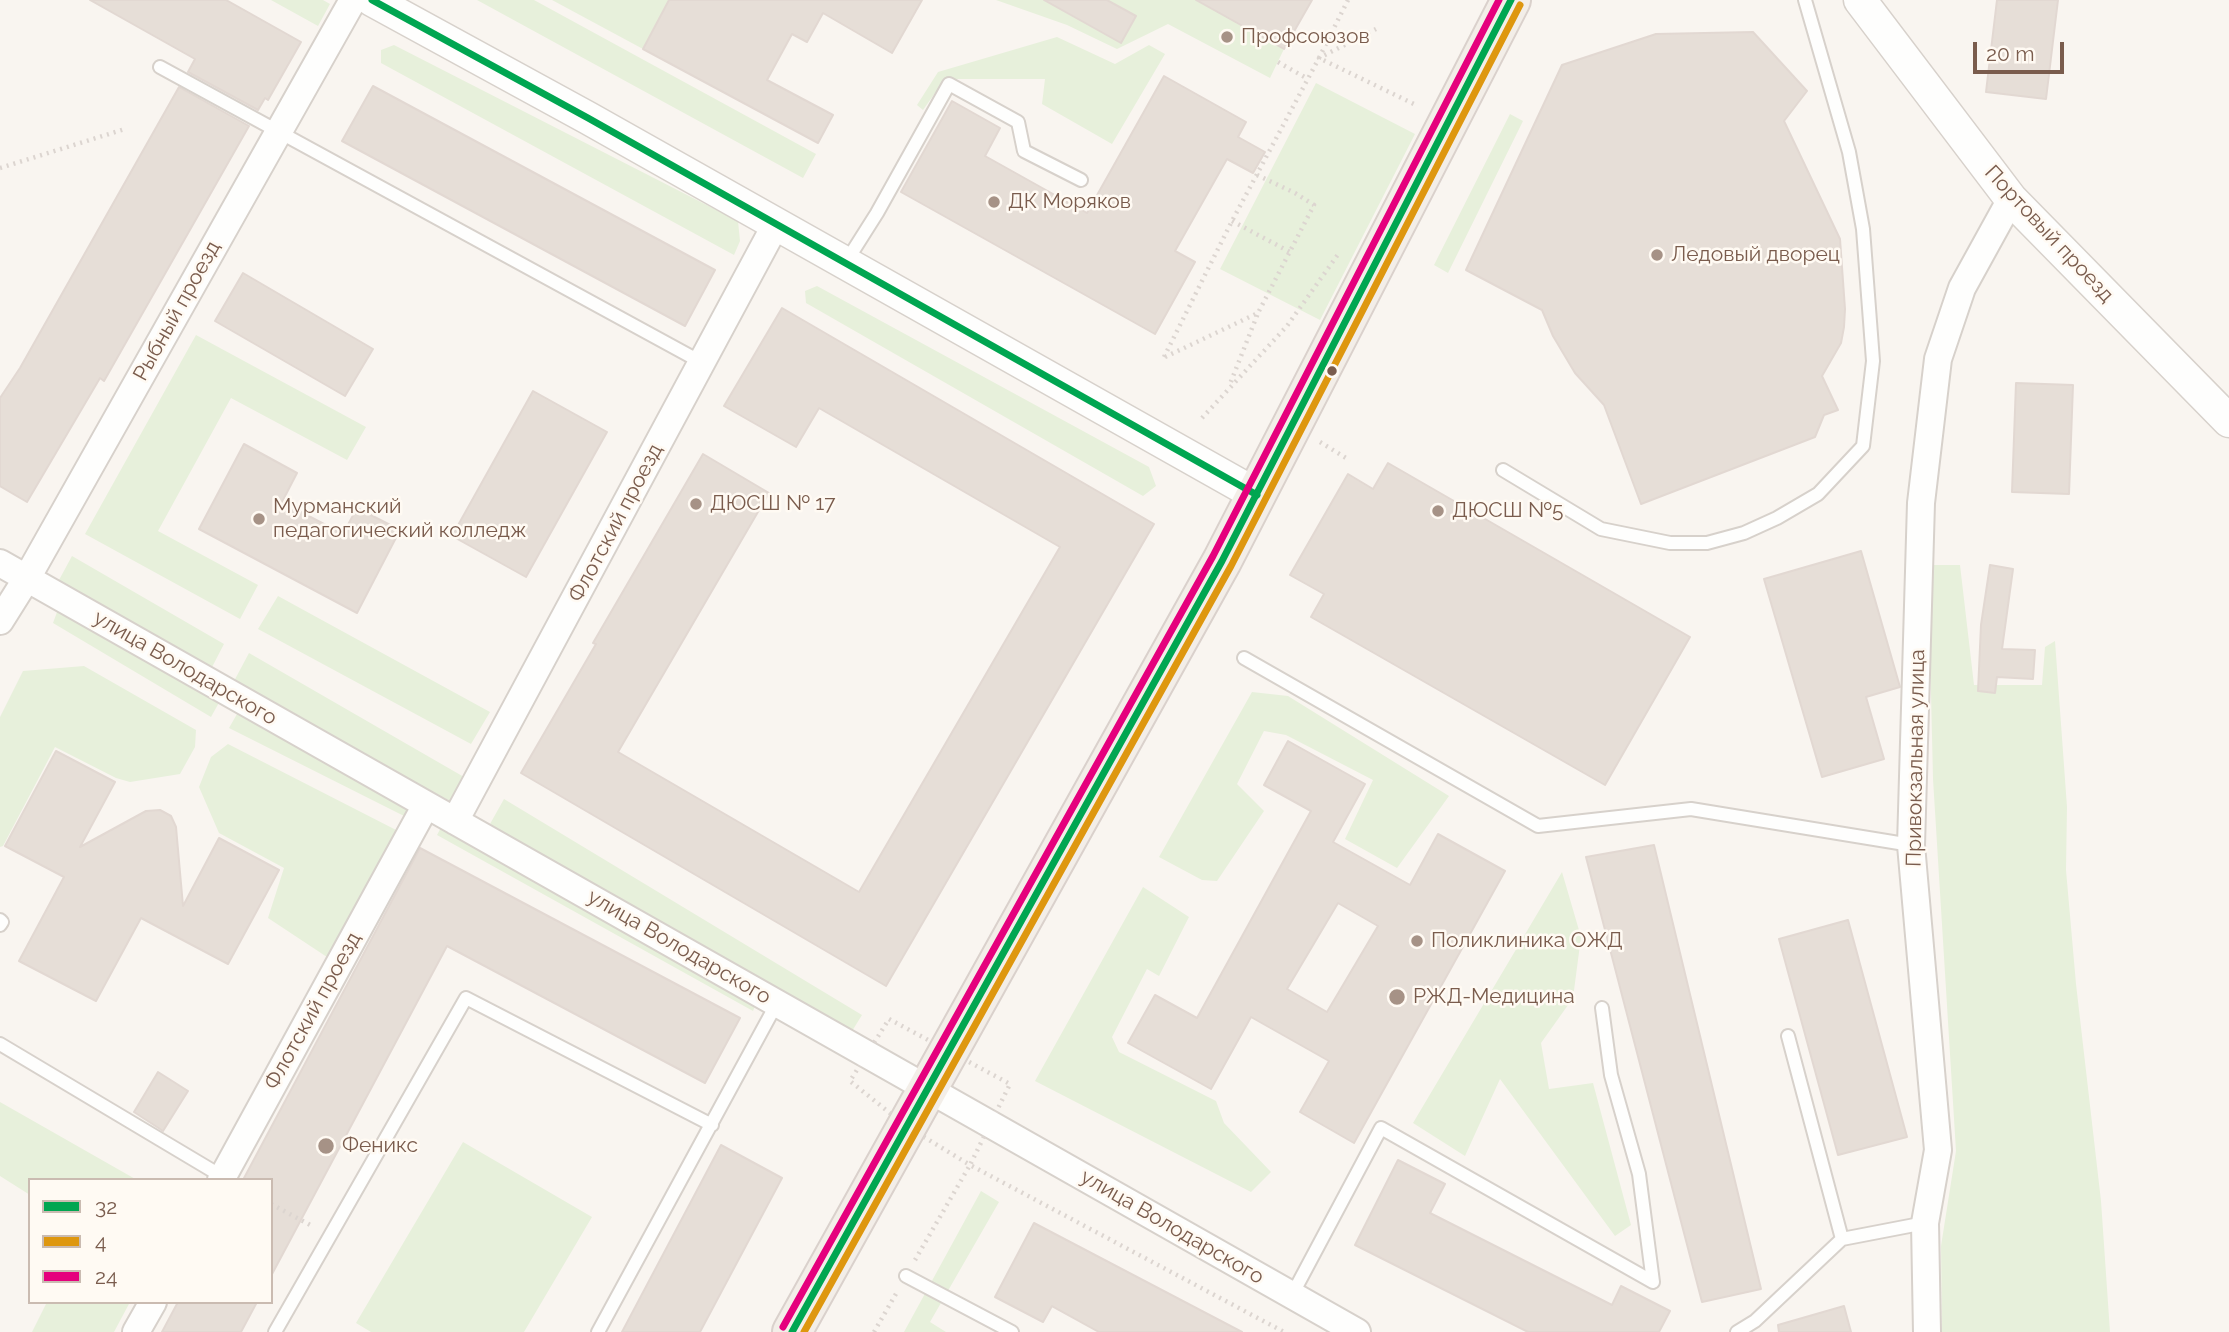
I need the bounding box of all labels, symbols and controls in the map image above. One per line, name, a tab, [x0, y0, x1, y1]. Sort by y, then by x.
place label: Профсоюзов	[1241, 24, 1370, 50]
scale bar	[1977, 28, 2068, 72]
marker: Профсоюзов	[1219, 29, 1235, 45]
text: 20 m	[1986, 41, 2034, 66]
street label: Портовый проезд	[1979, 160, 2119, 308]
place label: ДК Моряков	[1008, 189, 1131, 215]
marker: ДК Моряков	[986, 194, 1002, 210]
street label: Рыбный проезд	[128, 237, 226, 385]
place label: Ледовый дворец	[1671, 242, 1840, 268]
marker: Ледовый дворец	[1649, 247, 1665, 263]
unlabelled marker	[1325, 364, 1339, 378]
street label: Флотский проезд	[564, 439, 668, 607]
place label: ДЮСШ № 17	[710, 491, 835, 517]
place label: Мурманский педагогический колледж	[273, 494, 527, 544]
marker: ДЮСШ № 17	[688, 496, 704, 512]
place label: ДЮСШ №5	[1452, 498, 1563, 524]
marker: ДЮСШ №5	[1430, 503, 1446, 519]
marker: Мурманский педагогический колледж	[251, 511, 267, 527]
street label: улица Володарского	[89, 605, 281, 731]
street label: Привокзальная улица	[1902, 649, 1930, 867]
street label: улица Володарского	[583, 884, 775, 1010]
street label: Флотский проезд	[259, 928, 367, 1094]
place label: Поликлиника ОЖД	[1431, 928, 1623, 954]
marker: Поликлиника ОЖД	[1409, 933, 1425, 949]
place label: РЖД-Медицина	[1413, 984, 1575, 1010]
marker: РЖД-Медицина	[1387, 987, 1407, 1007]
place label: Феникс	[342, 1133, 418, 1159]
marker: Феникс	[316, 1136, 336, 1156]
street label: улица Володарского	[1076, 1164, 1268, 1290]
legend	[28, 1178, 273, 1304]
text: 32	[95, 1194, 117, 1219]
text: 4	[95, 1229, 106, 1254]
text: 24	[95, 1264, 117, 1289]

